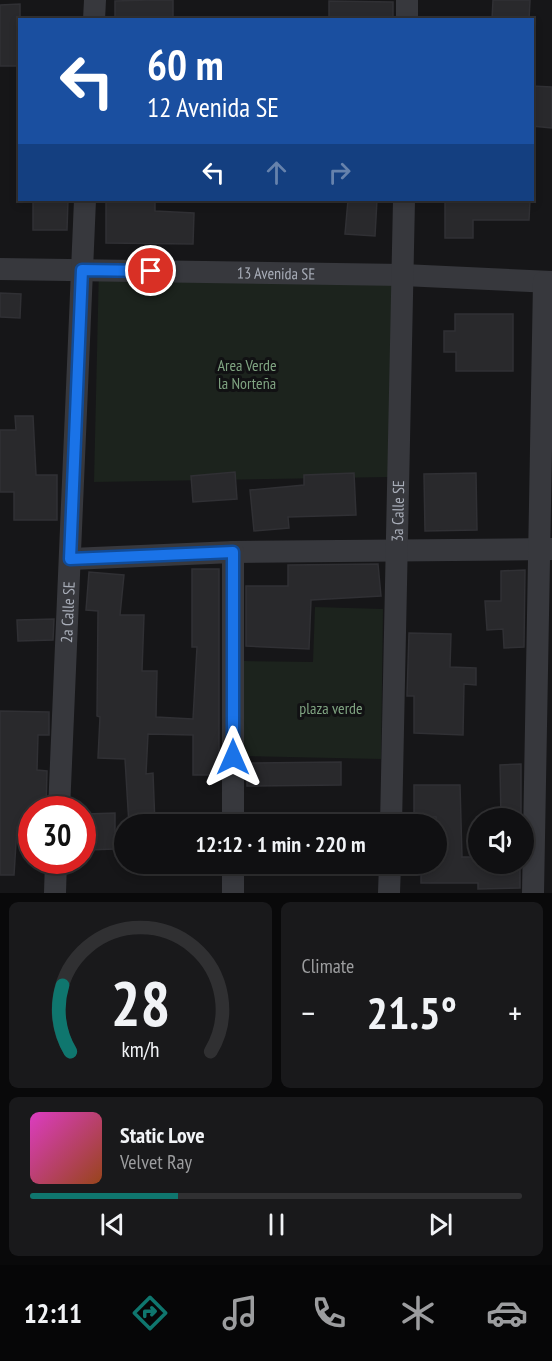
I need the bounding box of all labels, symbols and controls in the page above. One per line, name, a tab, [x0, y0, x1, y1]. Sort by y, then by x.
text: 60 m	[147, 37, 224, 92]
icon: left	[48, 42, 126, 120]
text: 12 Avenida SE	[147, 90, 279, 124]
icon: left	[197, 156, 230, 189]
icon: ahead	[260, 156, 293, 189]
icon: right	[323, 156, 356, 189]
pin	[125, 245, 176, 296]
icon: arrive	[134, 254, 167, 287]
street label: 13 Avenida SE	[237, 263, 315, 284]
park label: Area Verde la Norteña	[217, 355, 277, 393]
street label: 3a Calle SE	[387, 480, 408, 542]
street label: 2a Calle SE	[56, 581, 79, 643]
park label: plaza verde	[299, 698, 363, 718]
position arrow	[201, 725, 265, 789]
speed limit sign: 30	[18, 796, 96, 874]
map controls	[468, 808, 534, 874]
button: sound	[468, 808, 534, 874]
text: 12:12 · 1 min · 220 m	[195, 830, 366, 858]
text: Climate	[302, 953, 354, 979]
text: 28	[110, 962, 170, 1043]
text: 21.5°	[367, 983, 457, 1041]
text: −	[302, 991, 315, 1034]
text: +	[508, 991, 522, 1034]
text: km/h	[121, 1035, 159, 1063]
text: Static Love	[120, 1121, 205, 1149]
text: Velvet Ray	[120, 1149, 192, 1175]
icon: previous	[96, 1208, 129, 1241]
icon: pause	[260, 1208, 293, 1241]
icon: next	[424, 1208, 457, 1241]
icon: directions	[129, 1292, 171, 1334]
icon: music	[219, 1292, 261, 1334]
icon: phone	[308, 1292, 350, 1334]
icon: climate	[397, 1292, 439, 1334]
icon: car	[486, 1292, 528, 1334]
text: 12:11	[24, 1296, 82, 1330]

